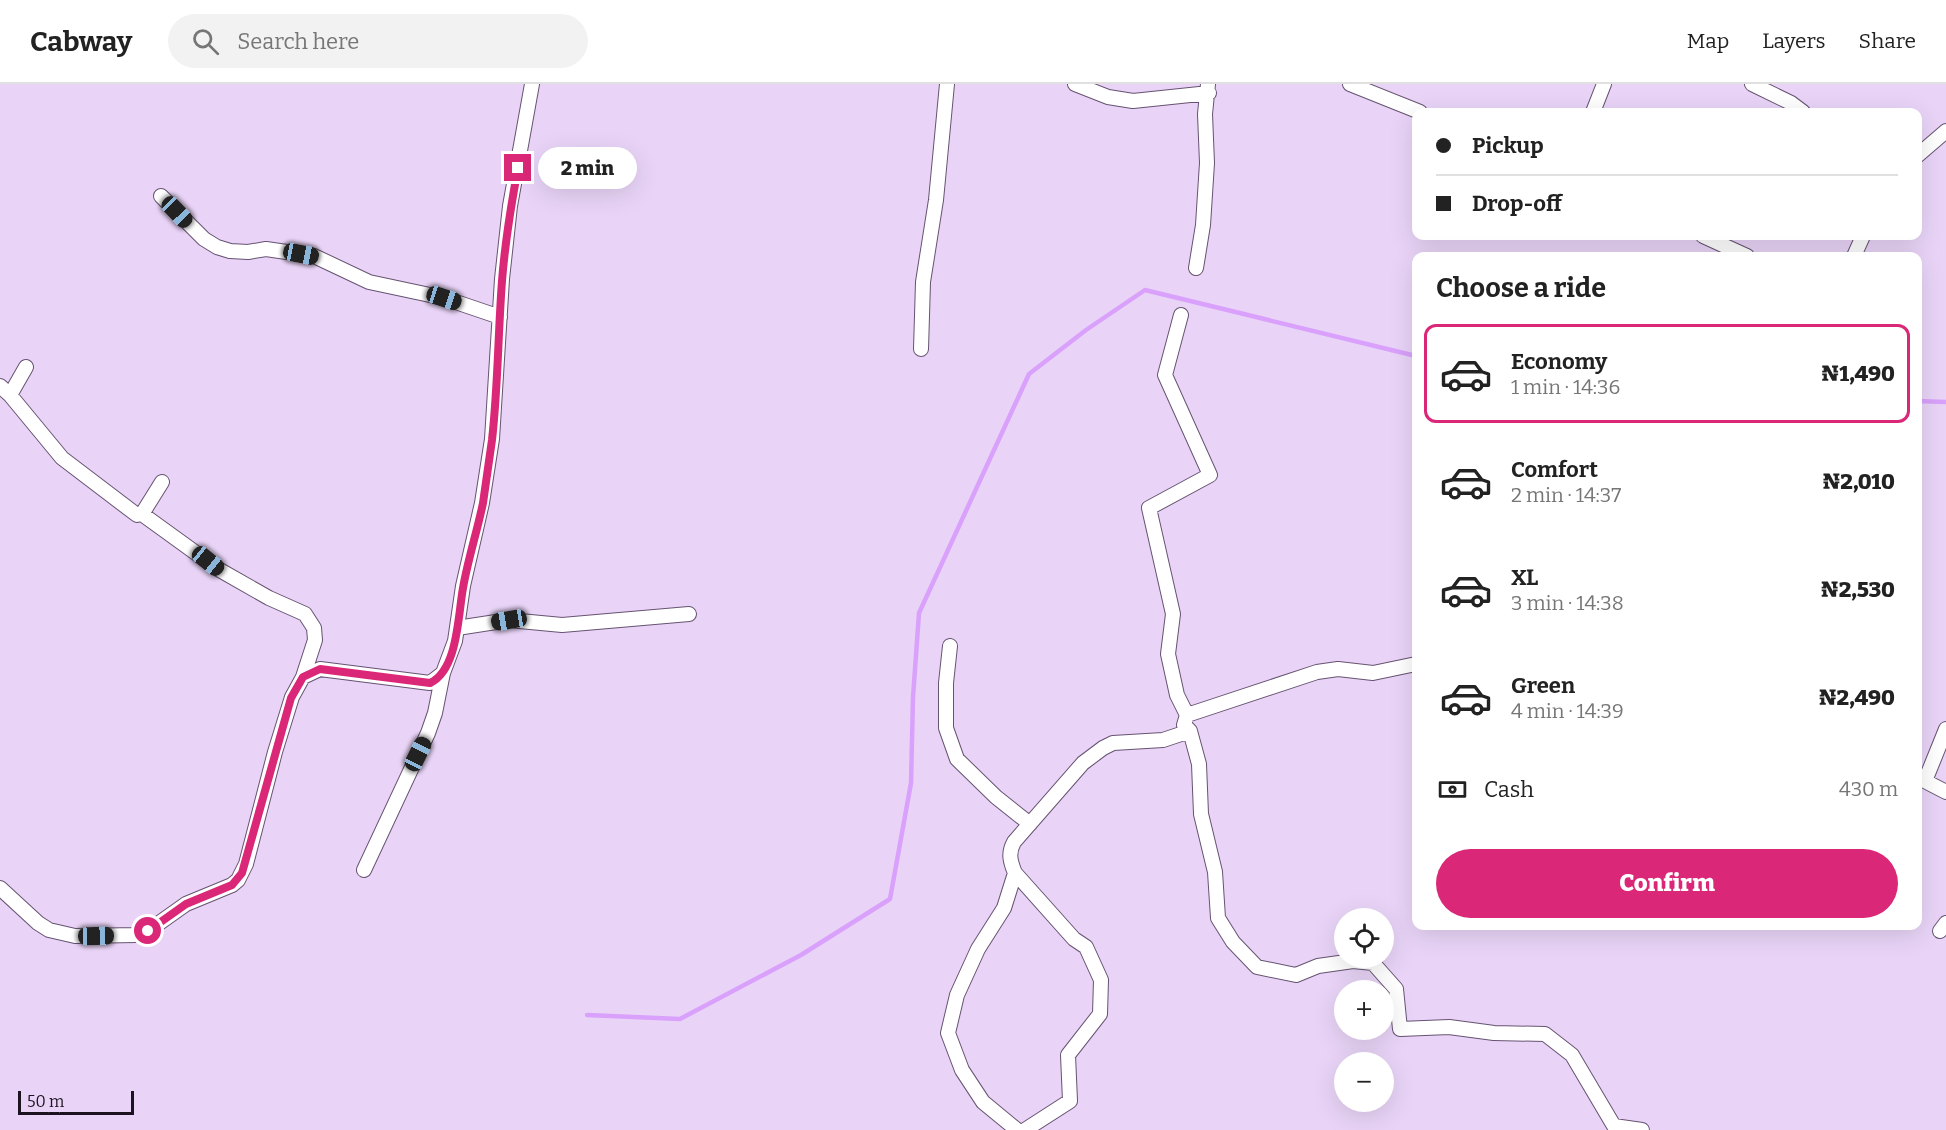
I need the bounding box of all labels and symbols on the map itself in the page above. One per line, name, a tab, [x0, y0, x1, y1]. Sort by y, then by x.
callout: 2 min	[539, 147, 638, 189]
route end	[504, 154, 531, 181]
car	[158, 193, 196, 231]
car	[282, 242, 320, 266]
car	[424, 284, 464, 312]
car	[188, 543, 228, 579]
car	[490, 608, 528, 632]
car	[402, 734, 434, 774]
route start	[134, 917, 161, 944]
car	[78, 927, 114, 945]
scale bar	[18, 1088, 134, 1116]

